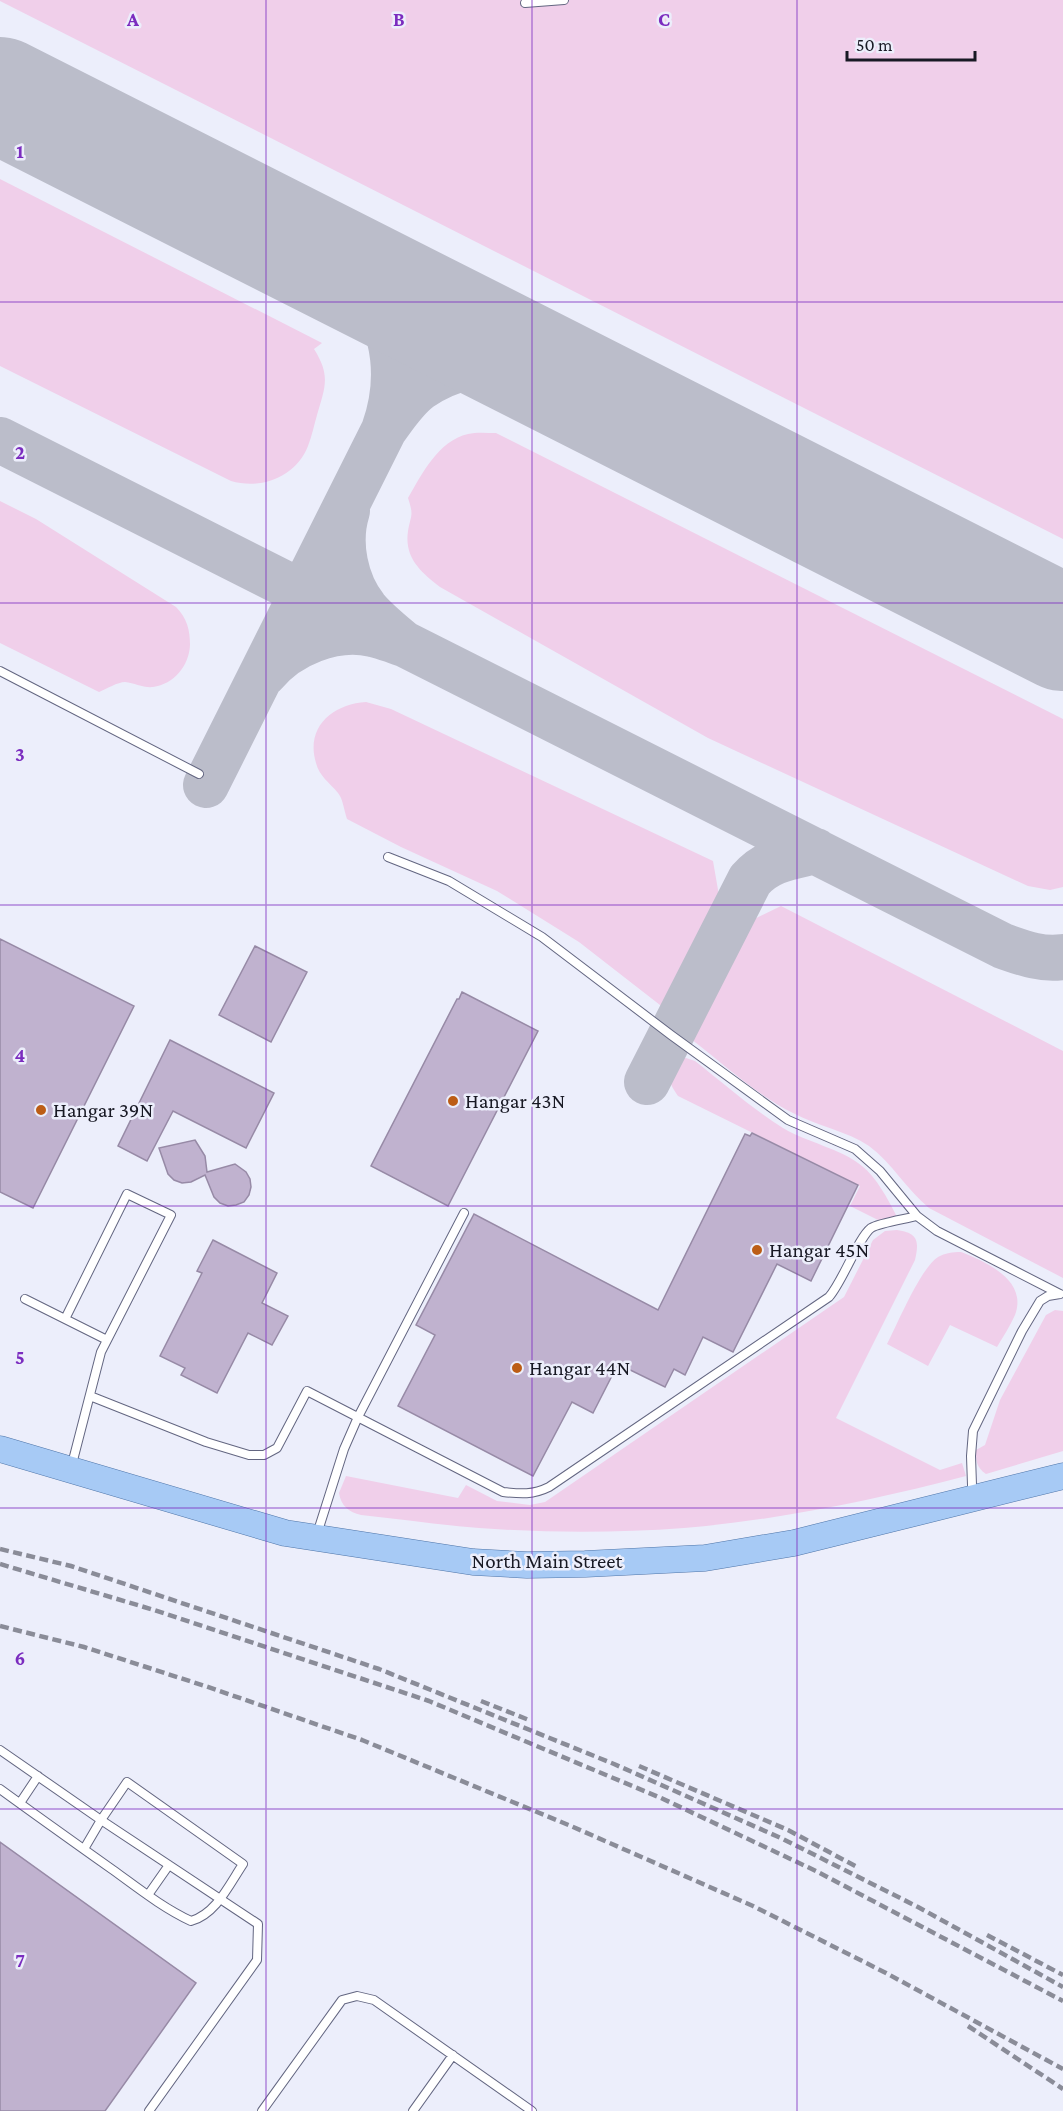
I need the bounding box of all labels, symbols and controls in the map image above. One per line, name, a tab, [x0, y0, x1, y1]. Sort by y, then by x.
text: A	[126, 8, 140, 30]
text: B	[393, 8, 405, 30]
text: C	[658, 8, 670, 30]
scale bar	[847, 24, 974, 62]
text: 50 m	[856, 35, 893, 55]
text: 1	[16, 140, 24, 162]
text: 2	[15, 441, 25, 463]
text: 3	[15, 743, 25, 765]
text: 4	[15, 1044, 26, 1066]
place label: Hangar 43N	[465, 1089, 565, 1113]
marker: Hangar 43N	[446, 1094, 460, 1108]
place label: Hangar 39N	[53, 1098, 153, 1122]
marker: Hangar 39N	[34, 1103, 48, 1117]
place label: Hangar 45N	[769, 1238, 869, 1262]
marker: Hangar 45N	[750, 1243, 764, 1257]
text: 5	[15, 1346, 25, 1368]
place label: Hangar 44N	[529, 1356, 630, 1380]
marker: Hangar 44N	[510, 1361, 524, 1375]
street label: North Main Street	[472, 1549, 623, 1573]
text: 6	[15, 1647, 25, 1669]
text: 7	[15, 1949, 25, 1971]

